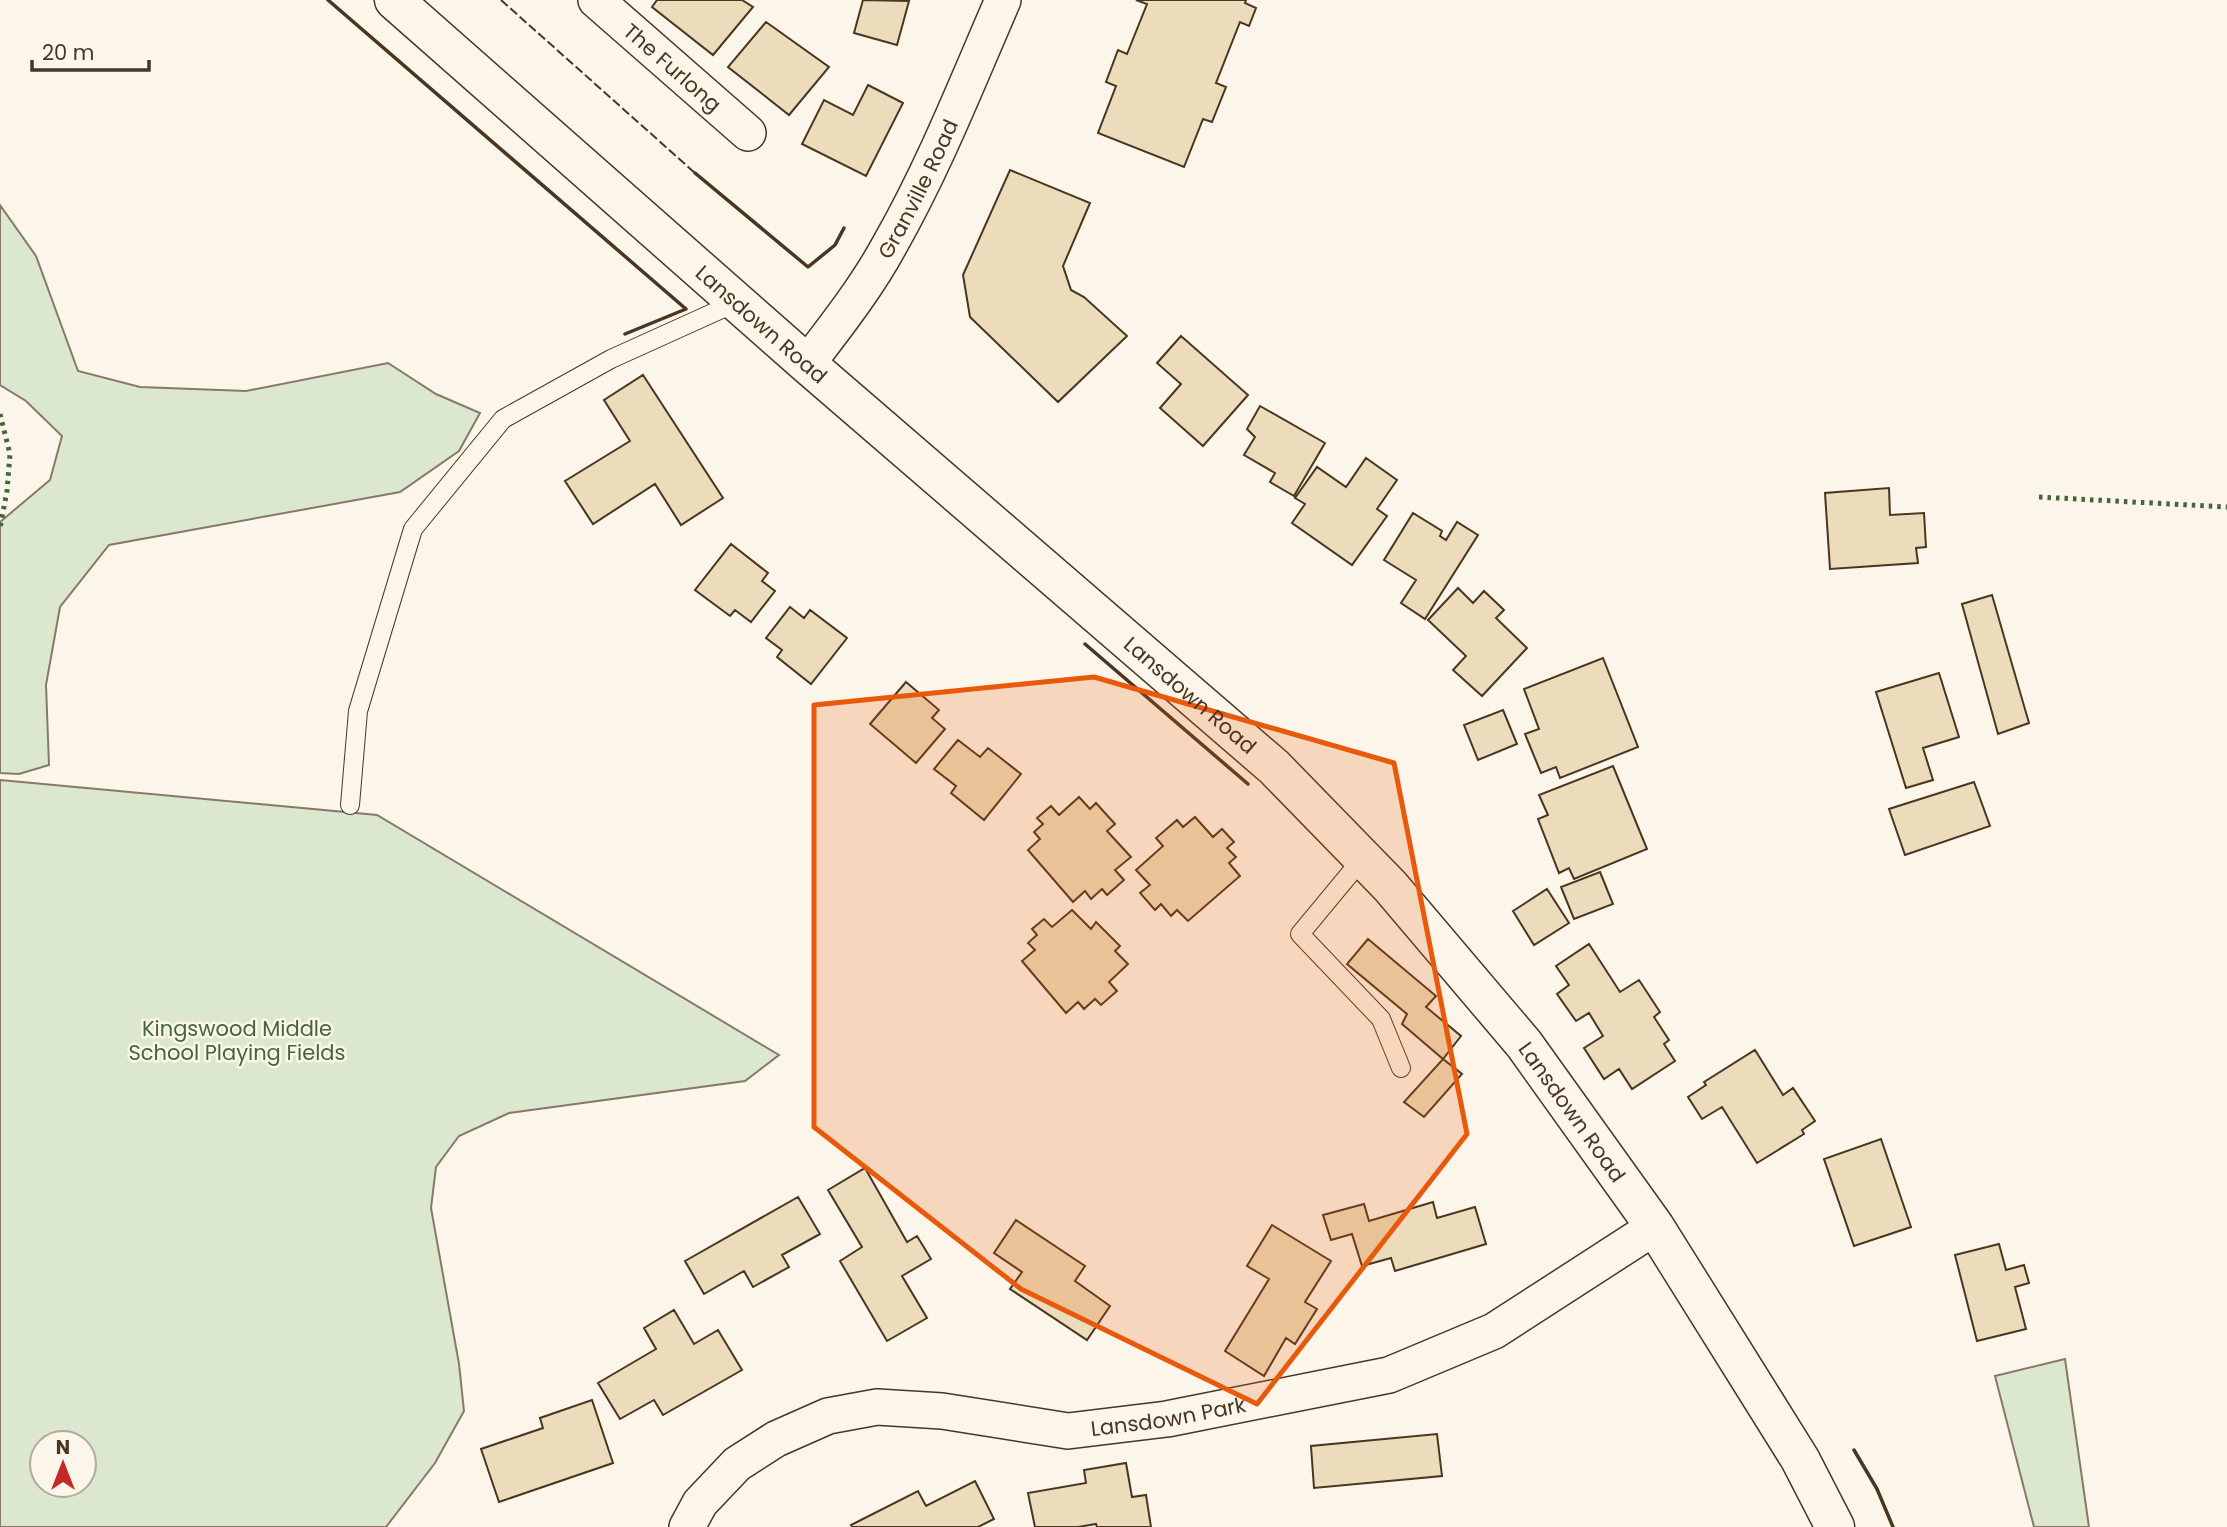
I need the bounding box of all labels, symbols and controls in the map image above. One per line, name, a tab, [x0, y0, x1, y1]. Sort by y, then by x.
street label: The Furlong	[617, 16, 728, 118]
scale bar	[32, 28, 149, 72]
text: 20 m	[42, 38, 95, 67]
street label: Granville Road	[870, 114, 965, 264]
street label: Lansdown Road	[690, 258, 834, 390]
street label: Lansdown Road	[1118, 630, 1263, 760]
park label: Kingswood Middle School Playing Fields	[128, 1014, 346, 1067]
street label: Lansdown Road	[1512, 1036, 1633, 1188]
street label: Lansdown Park	[1089, 1389, 1248, 1443]
north arrow	[28, 1429, 98, 1499]
text: N	[56, 1434, 70, 1461]

